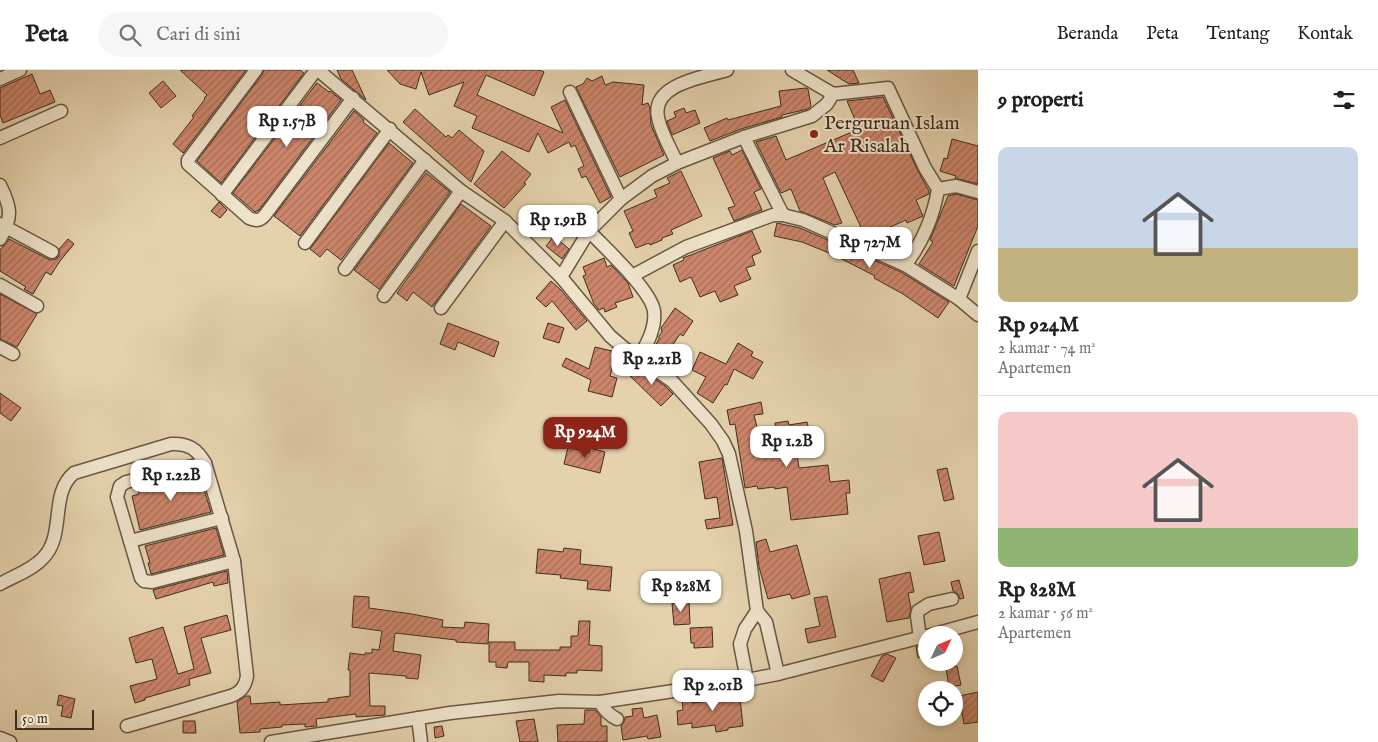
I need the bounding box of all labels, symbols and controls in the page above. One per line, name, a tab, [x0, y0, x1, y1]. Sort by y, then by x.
search box	[98, 12, 448, 57]
text: Peta	[25, 19, 68, 50]
icon: search	[116, 21, 144, 49]
text: Cari di sini	[156, 23, 241, 47]
text: Beranda	[1057, 23, 1118, 46]
text: Peta	[1146, 23, 1179, 46]
text: Tentang	[1207, 23, 1269, 46]
text: Kontak	[1297, 23, 1353, 46]
icon: filters	[1330, 86, 1358, 114]
text: 9 properti	[998, 87, 1084, 114]
pin: Rp 1.57B	[235, 106, 339, 148]
place label: Perguruan Islam Ar Risalah	[823, 111, 960, 159]
text: Rp 1.57B	[258, 112, 316, 132]
marker: Perguruan Islam Ar Risalah	[808, 128, 820, 140]
icon: home	[1133, 179, 1223, 269]
pin: Rp 1.91B	[506, 204, 610, 247]
text: Rp 1.91B	[529, 211, 587, 231]
pin: Rp 727M	[824, 226, 916, 269]
text: Rp 727M	[839, 233, 901, 253]
text: Rp 924M	[998, 312, 1079, 339]
text: 2 kamar · 74 m²	[998, 339, 1096, 359]
pin: Rp 2.21B	[600, 344, 704, 386]
text: Rp 2.21B	[622, 350, 682, 370]
text: Apartemen	[998, 359, 1071, 379]
pin: Rp 924M	[539, 416, 631, 459]
text: Rp 924M	[554, 423, 616, 443]
pin: Rp 1.2B	[741, 426, 833, 468]
text: Rp 1.2B	[761, 432, 813, 452]
icon: home	[1133, 445, 1223, 535]
pin: Rp 1.22B	[119, 460, 223, 502]
text: Rp 1.22B	[141, 466, 201, 486]
pin: Rp 828M	[635, 570, 727, 613]
text: Rp 828M	[651, 577, 711, 597]
text: Rp 828M	[998, 577, 1076, 604]
text: 2 kamar · 56 m²	[998, 604, 1093, 624]
text: Apartemen	[998, 624, 1071, 644]
north arrow	[918, 626, 962, 671]
map controls	[918, 626, 963, 726]
pin: Rp 2.01B	[661, 670, 765, 712]
text: Rp 2.01B	[683, 676, 743, 696]
button: locate	[918, 681, 963, 726]
scale bar	[15, 707, 94, 730]
text: 50 m	[22, 710, 48, 728]

